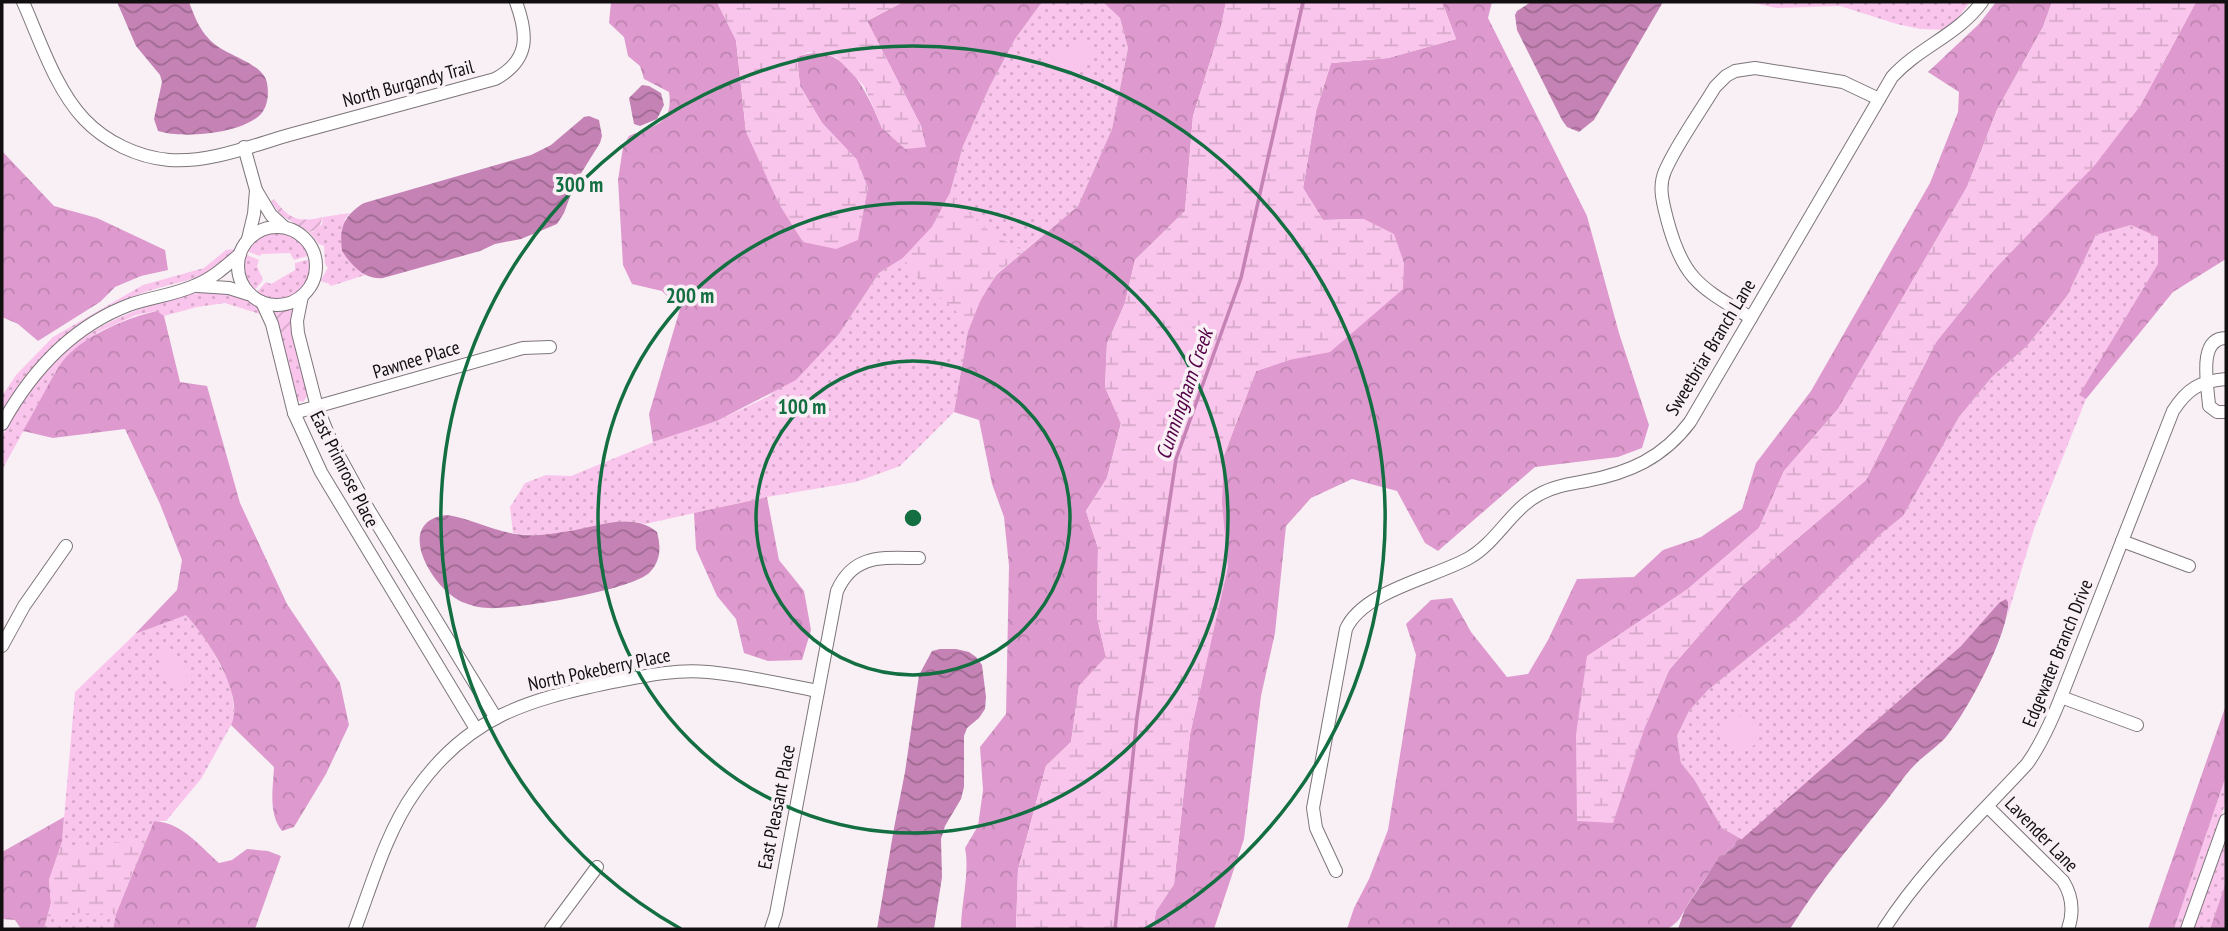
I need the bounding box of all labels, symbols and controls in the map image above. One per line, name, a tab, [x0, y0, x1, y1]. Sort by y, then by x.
street label: North Burgandy Trail	[340, 54, 477, 112]
text: 300 m	[555, 171, 603, 198]
street label: Sweetbriar Branch Lane	[1660, 274, 1760, 420]
text: 200 m	[666, 282, 714, 309]
water label: Cunningham Creek	[1149, 323, 1220, 463]
street label: Pawnee Place	[370, 334, 463, 384]
text: 100 m	[778, 393, 826, 420]
street label: East Primrose Place	[305, 407, 385, 532]
centre of rings	[901, 506, 925, 530]
street label: Edgewater Branch Drive	[2016, 576, 2098, 730]
street label: North Pokeberry Place	[526, 642, 673, 696]
street label: East Pleasant Place	[752, 743, 800, 871]
street label: Lavender Lane	[2000, 791, 2084, 877]

